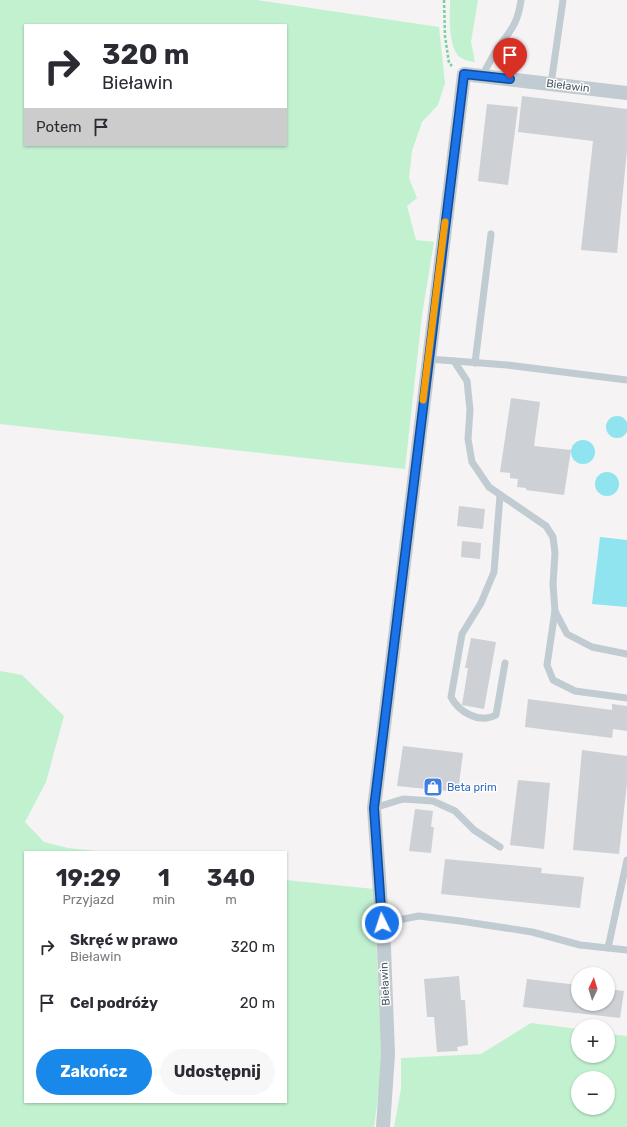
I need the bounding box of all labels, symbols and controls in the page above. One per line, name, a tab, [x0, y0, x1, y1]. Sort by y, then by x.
text: 320 m	[102, 38, 189, 71]
pin	[493, 38, 527, 79]
icon: right	[36, 40, 88, 92]
icon: arrive	[499, 44, 521, 66]
text: Bieławin	[102, 72, 173, 94]
street label: Bieławin	[546, 77, 590, 95]
icon: arrive	[90, 116, 112, 138]
text: Potem	[36, 118, 82, 136]
shop icon: Beta prim	[422, 776, 444, 798]
place label: Beta prim	[447, 781, 497, 794]
text: 19:29	[56, 864, 121, 892]
text: 1	[158, 864, 170, 892]
text: 340	[207, 864, 255, 892]
text: Przyjazd	[62, 892, 114, 907]
text: min	[153, 892, 175, 907]
text: m	[225, 892, 237, 907]
position arrow	[361, 902, 403, 944]
text: Skręć w prawo	[70, 931, 178, 949]
icon: right	[36, 936, 58, 958]
text: 320 m	[231, 938, 275, 956]
text: Bieławin	[70, 949, 121, 964]
street label: Bieławin	[377, 962, 393, 1006]
north arrow	[571, 967, 615, 1011]
map controls	[571, 967, 615, 1115]
icon: arrive	[36, 992, 58, 1014]
text: Cel podróży	[70, 994, 158, 1012]
text: 20 m	[240, 994, 275, 1012]
button: +	[571, 1019, 615, 1063]
button: Zakończ	[36, 1049, 152, 1095]
button: Udostępnij	[160, 1049, 275, 1095]
button: −	[571, 1071, 615, 1115]

